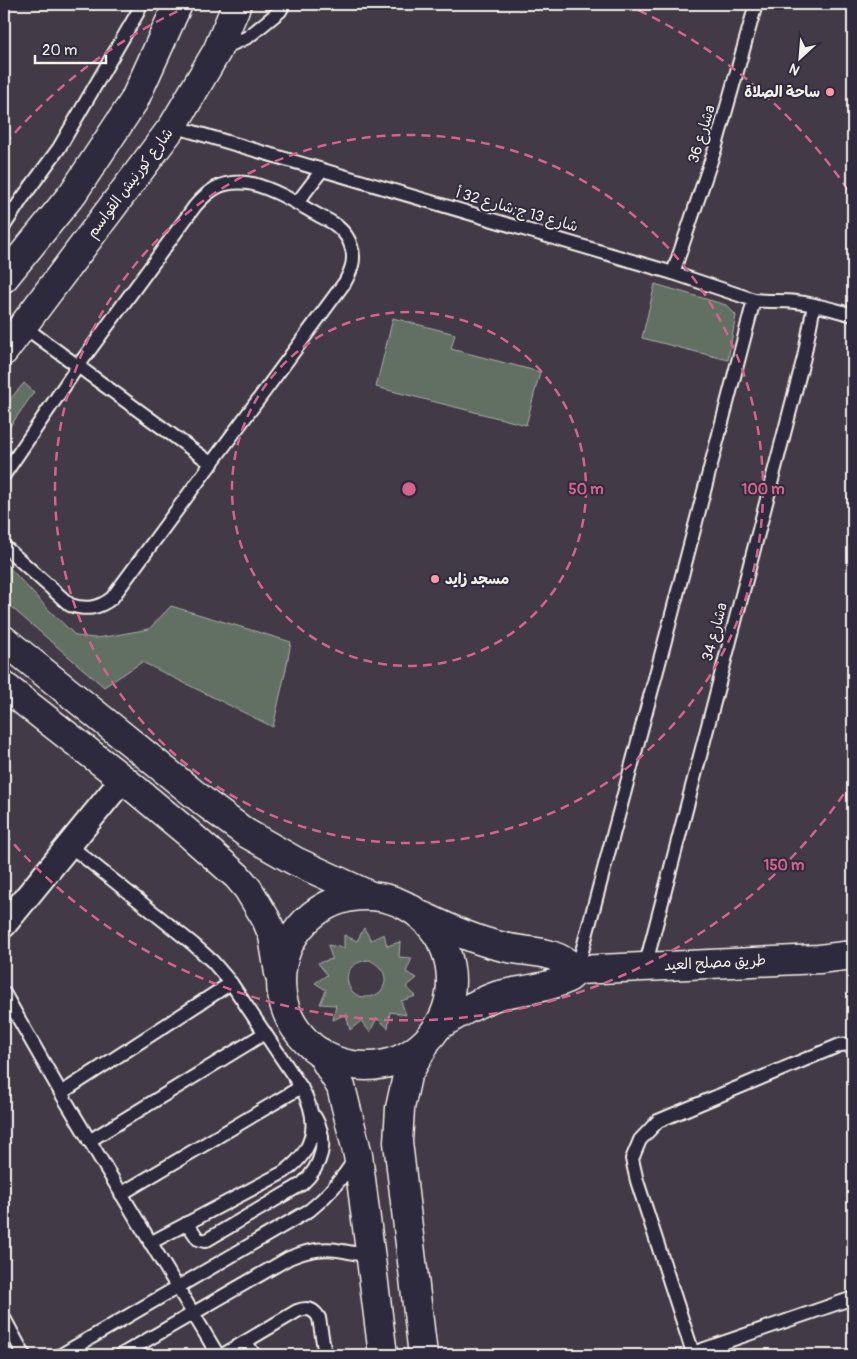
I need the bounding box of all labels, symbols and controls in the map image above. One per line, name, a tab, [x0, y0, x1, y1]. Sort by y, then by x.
scale bar	[35, 32, 106, 64]
north arrow	[774, 32, 824, 82]
text: 20 m	[42, 41, 77, 60]
text: N	[787, 60, 803, 79]
place label: ساحة الصلاة	[744, 83, 820, 102]
marker: ساحة الصلاة	[824, 86, 836, 98]
street label: شارع 36a	[684, 103, 720, 165]
street label: شارع كورنيش القواسم	[83, 124, 179, 243]
street label: شارع 13 ج;شارع 32 أ	[454, 183, 580, 237]
centre of rings	[400, 480, 418, 498]
text: 50 m	[569, 480, 603, 499]
text: 100 m	[742, 480, 784, 499]
place label: مسجد زايد	[445, 570, 509, 589]
marker: مسجد زايد	[429, 573, 441, 585]
street label: شارع 34a	[698, 601, 732, 663]
text: 150 m	[764, 856, 804, 875]
street label: طريق مصلح العيد	[664, 951, 766, 975]

